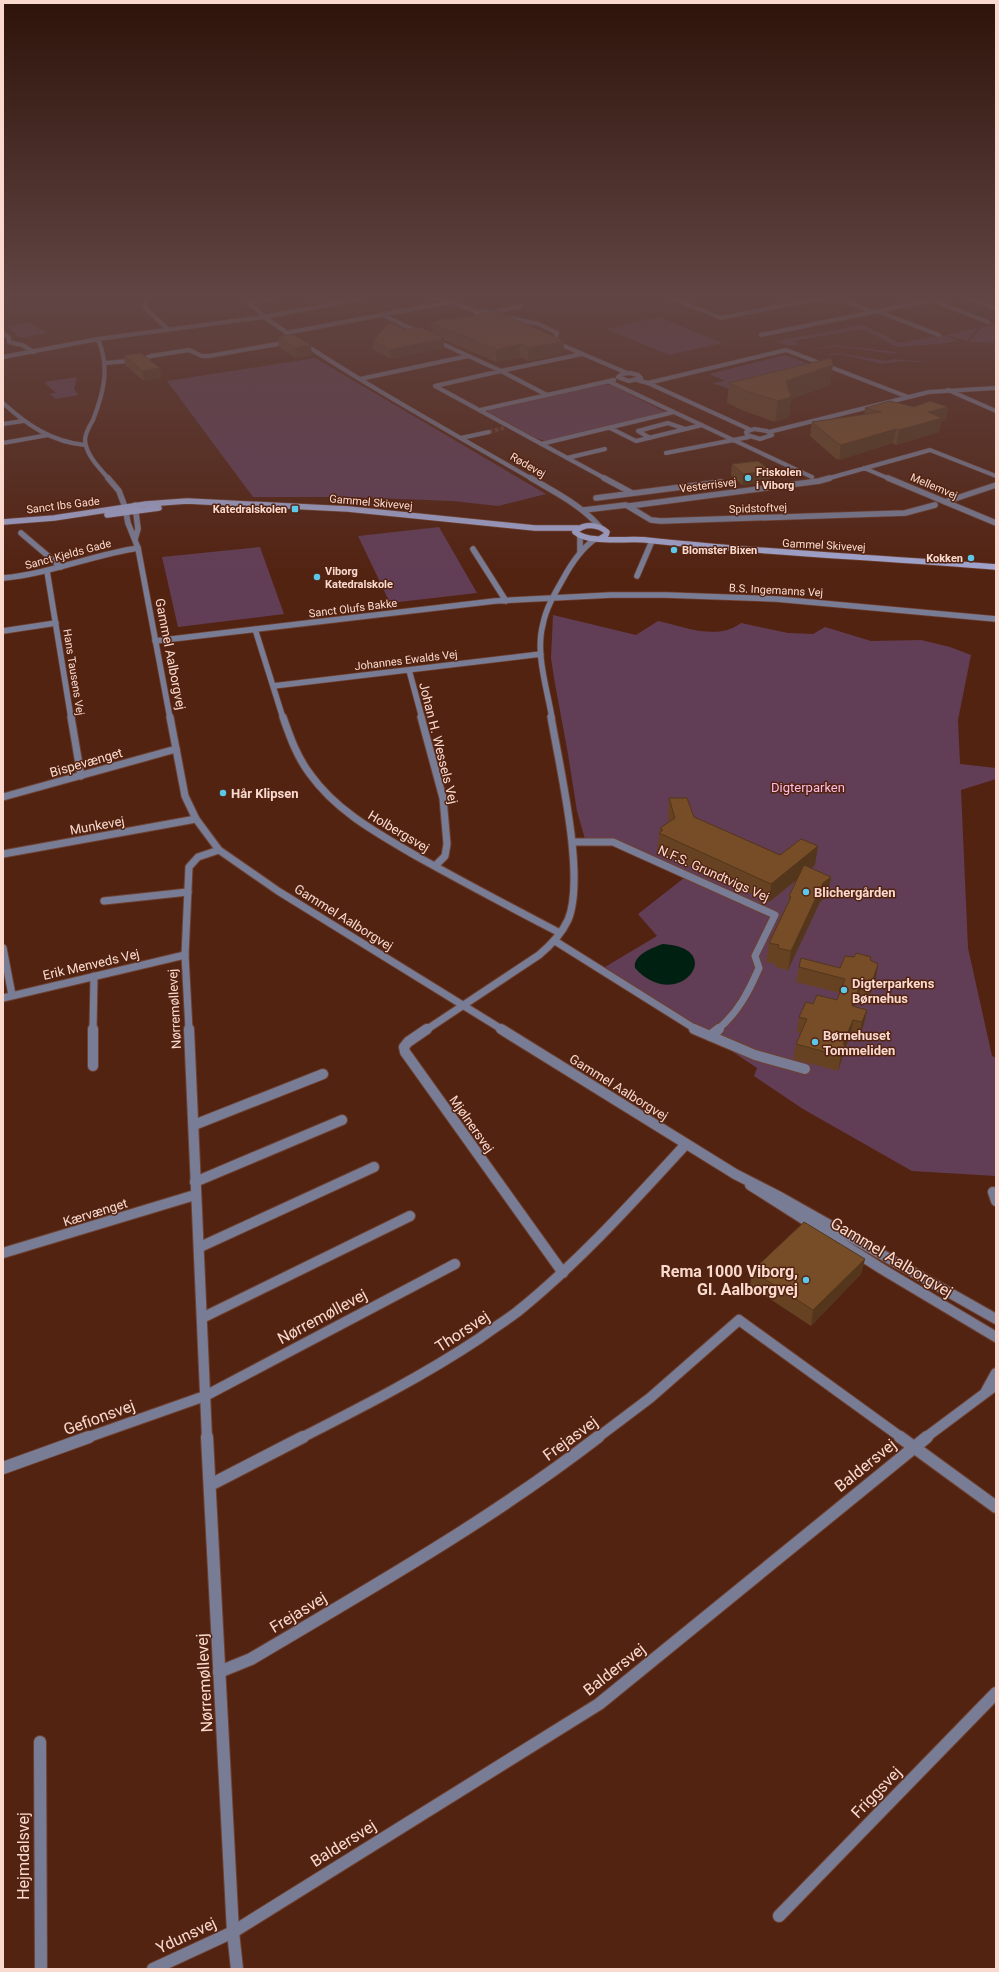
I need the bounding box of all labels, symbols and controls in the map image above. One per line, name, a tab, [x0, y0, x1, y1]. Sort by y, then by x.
street label: Rødevej	[508, 450, 548, 481]
place label: Friskolen i Viborg	[756, 466, 802, 492]
street label: Mellemvej	[908, 471, 959, 502]
marker: Friskolen i Viborg	[743, 473, 753, 483]
street label: Vesterrisvej	[679, 476, 737, 495]
street label: Gammel Skivevej	[329, 492, 413, 513]
street label: Sanct Ibs Gade	[26, 495, 101, 516]
street label: Spidstoftvej	[729, 501, 787, 516]
place label: Katedralskolen	[213, 503, 287, 516]
marker: Katedralskolen	[290, 504, 300, 514]
street label: Sanct Kjelds Gade	[24, 537, 113, 572]
street label: Gammel Skivevej	[782, 537, 866, 554]
place label: Blomster Bixen	[682, 544, 757, 557]
marker: Blomster Bixen	[669, 545, 679, 555]
place label: Kokken	[926, 552, 963, 565]
marker: Kokken	[966, 553, 976, 563]
place label: Viborg Katedralskole	[325, 565, 393, 591]
marker: Viborg Katedralskole	[312, 572, 322, 582]
street label: B.S. Ingemanns Vej	[728, 582, 823, 599]
street label: Gammel Aalborgvej	[152, 597, 189, 711]
street label: Sanct Olufs Bakke	[308, 597, 398, 620]
street label: Hans Tausens Vej	[60, 628, 87, 716]
street label: Johannes Ewalds Vej	[354, 648, 458, 673]
street label: Johan H. Wessels Vej	[416, 681, 461, 805]
street label: Bispevænget	[48, 745, 124, 780]
park label: Digterparken	[771, 780, 845, 795]
place label: Hår Klipsen	[231, 786, 299, 801]
marker: Hår Klipsen	[218, 788, 228, 798]
street label: Holbergsvej	[365, 807, 432, 856]
street label: Munkevej	[69, 813, 126, 838]
street label: N.F.S. Grundtvigs Vej	[656, 842, 772, 905]
street label: Gammel Aalborgvej	[292, 881, 396, 954]
place label: Blichergården	[814, 885, 896, 900]
marker: Blichergården	[801, 887, 811, 897]
street label: Erik Menveds Vej	[41, 946, 141, 983]
street label: Nørremøllevej	[165, 968, 184, 1049]
place label: Digterparkens Børnehus	[852, 976, 935, 1006]
marker: Digterparkens Børnehus	[839, 985, 849, 995]
place label: Børnehuset Tommeliden	[823, 1028, 895, 1058]
marker: Børnehuset Tommeliden	[810, 1037, 820, 1047]
street label: Gammel Aalborgvej	[567, 1051, 671, 1124]
street label: Mjølnersvej	[446, 1093, 497, 1156]
street label: Kærvænget	[61, 1196, 129, 1229]
street label: Gammel Aalborgvej	[827, 1213, 956, 1301]
place label: Rema 1000 Viborg, Gl. Aalborgvej	[661, 1262, 798, 1299]
marker: Rema 1000 Viborg, Gl. Aalborgvej	[801, 1275, 811, 1285]
street label: Nørremøllevej	[274, 1285, 370, 1348]
street label: Thorsvej	[431, 1307, 493, 1356]
street label: Gefionsvej	[61, 1396, 137, 1439]
street label: Frejasvej	[539, 1412, 601, 1465]
street label: Baldersvej	[831, 1435, 900, 1496]
street label: Frejasvej	[266, 1588, 330, 1637]
street label: Nørremøllevej	[192, 1633, 217, 1733]
street label: Baldersvej	[579, 1639, 649, 1700]
street label: Friggsvej	[847, 1763, 905, 1822]
street label: Hejmdalsvej	[14, 1812, 33, 1900]
street label: Baldersvej	[307, 1816, 380, 1871]
street label: Ydunsvej	[153, 1913, 219, 1958]

